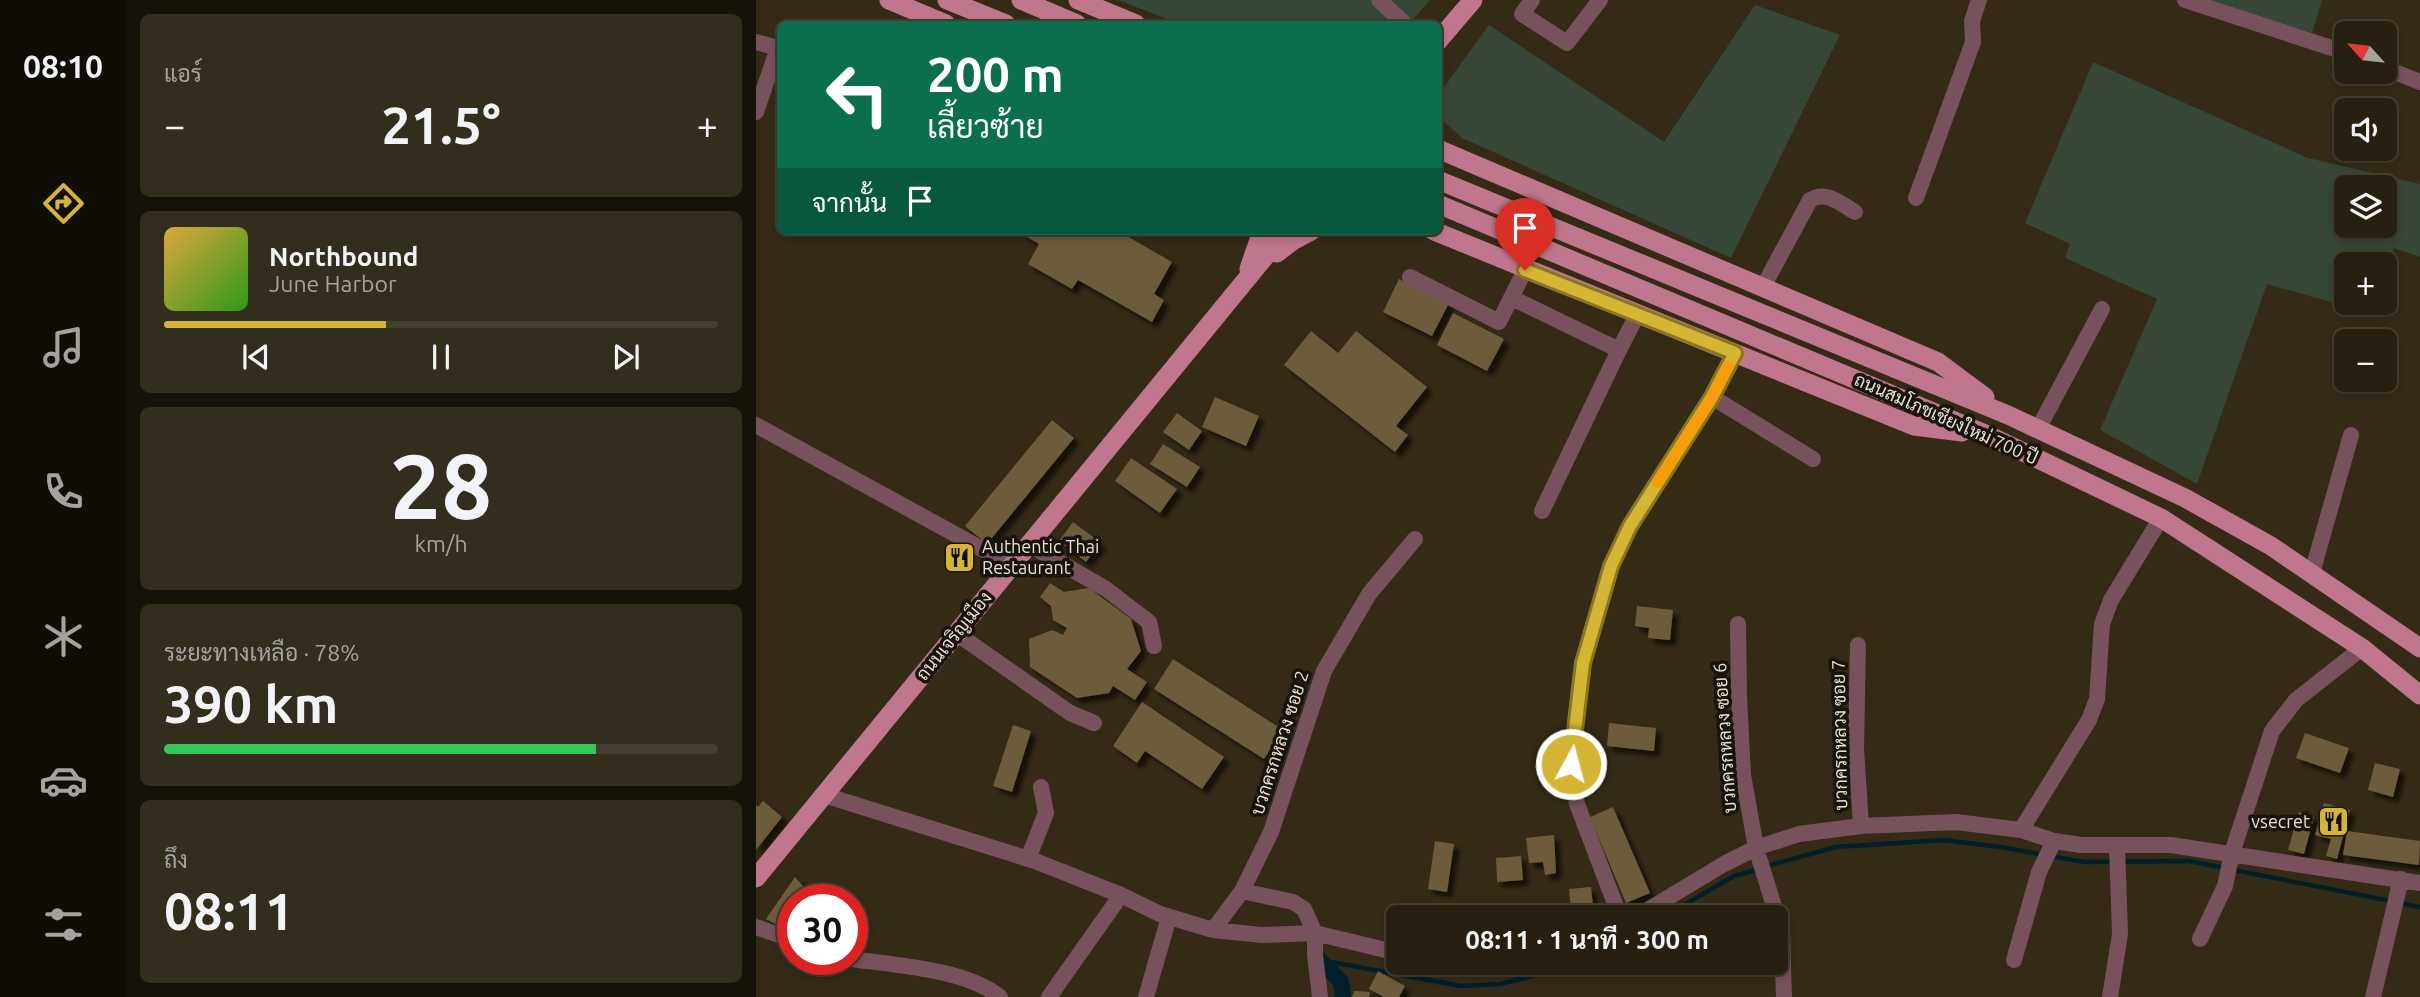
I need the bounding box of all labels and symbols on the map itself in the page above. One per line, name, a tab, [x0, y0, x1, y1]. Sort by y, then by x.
north arrow	[2334, 21, 2398, 84]
pin	[1495, 198, 1555, 270]
street label: ถนนสมโภชเชียงใหม่ 700 ปี	[1852, 367, 2042, 468]
place label: Authentic Thai Restaurant	[982, 536, 1099, 577]
restaurant icon: Authentic Thai Restaurant	[942, 540, 976, 574]
street label: ถนนเจริญเมือง	[911, 586, 997, 685]
street label: บวกครกหลวง ซอย 7	[1828, 659, 1850, 811]
street label: บวกครกหลวง ซอย 6	[1709, 662, 1739, 814]
street label: บวกครกหลวง ซอย 2	[1246, 668, 1312, 817]
position arrow	[1534, 727, 1608, 801]
restaurant icon: vsecret	[2316, 805, 2350, 839]
place label: vsecret	[2251, 811, 2310, 831]
speed limit sign: 30	[777, 884, 868, 975]

